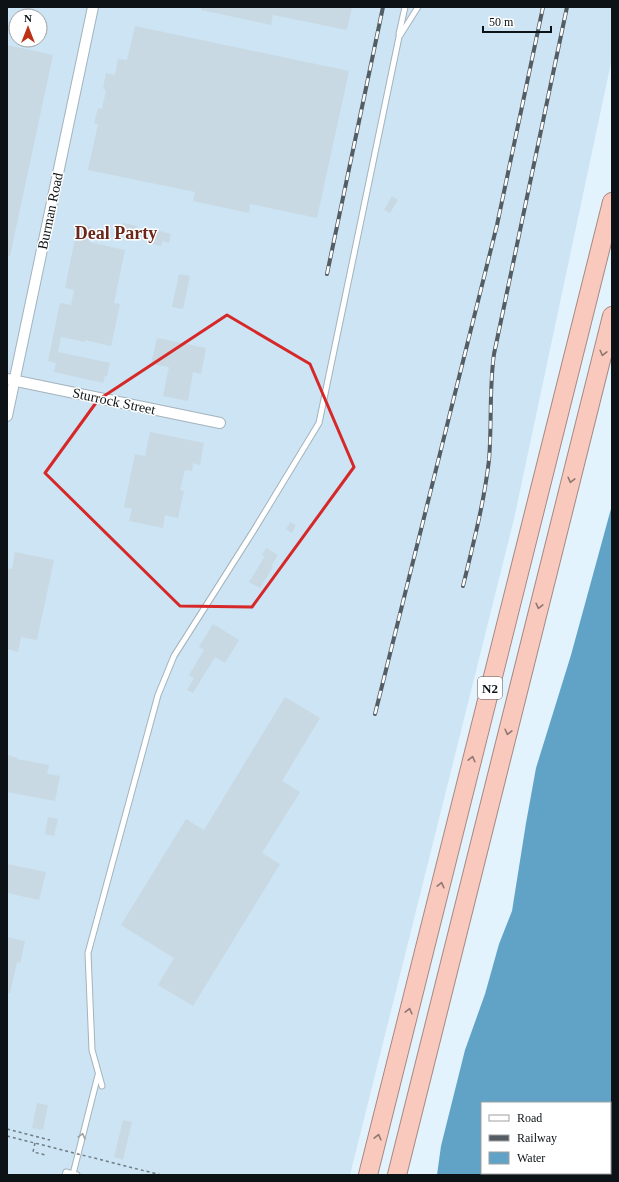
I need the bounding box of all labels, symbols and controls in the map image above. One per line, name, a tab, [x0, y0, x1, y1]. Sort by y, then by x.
north arrow	[8, 8, 48, 48]
scale bar	[483, 8, 551, 34]
text: N	[24, 12, 32, 24]
text: 50 m	[489, 15, 514, 29]
street label: Burman Road	[35, 171, 66, 251]
district label: Deal Party	[75, 223, 157, 243]
one-way arrow	[599, 350, 607, 357]
street label: Sturrock Street	[71, 385, 157, 418]
one-way arrow	[567, 476, 576, 483]
one-way arrow	[536, 602, 544, 609]
road number: N2	[478, 677, 502, 699]
one-way arrow	[504, 728, 513, 735]
one-way arrow	[468, 756, 476, 762]
one-way arrow	[436, 882, 445, 889]
one-way arrow	[405, 1008, 413, 1014]
legend	[481, 1102, 611, 1174]
text: Road	[517, 1111, 542, 1125]
text: Railway	[517, 1131, 557, 1145]
one-way arrow	[78, 1133, 86, 1139]
one-way arrow	[373, 1134, 381, 1140]
text: Water	[517, 1151, 545, 1165]

